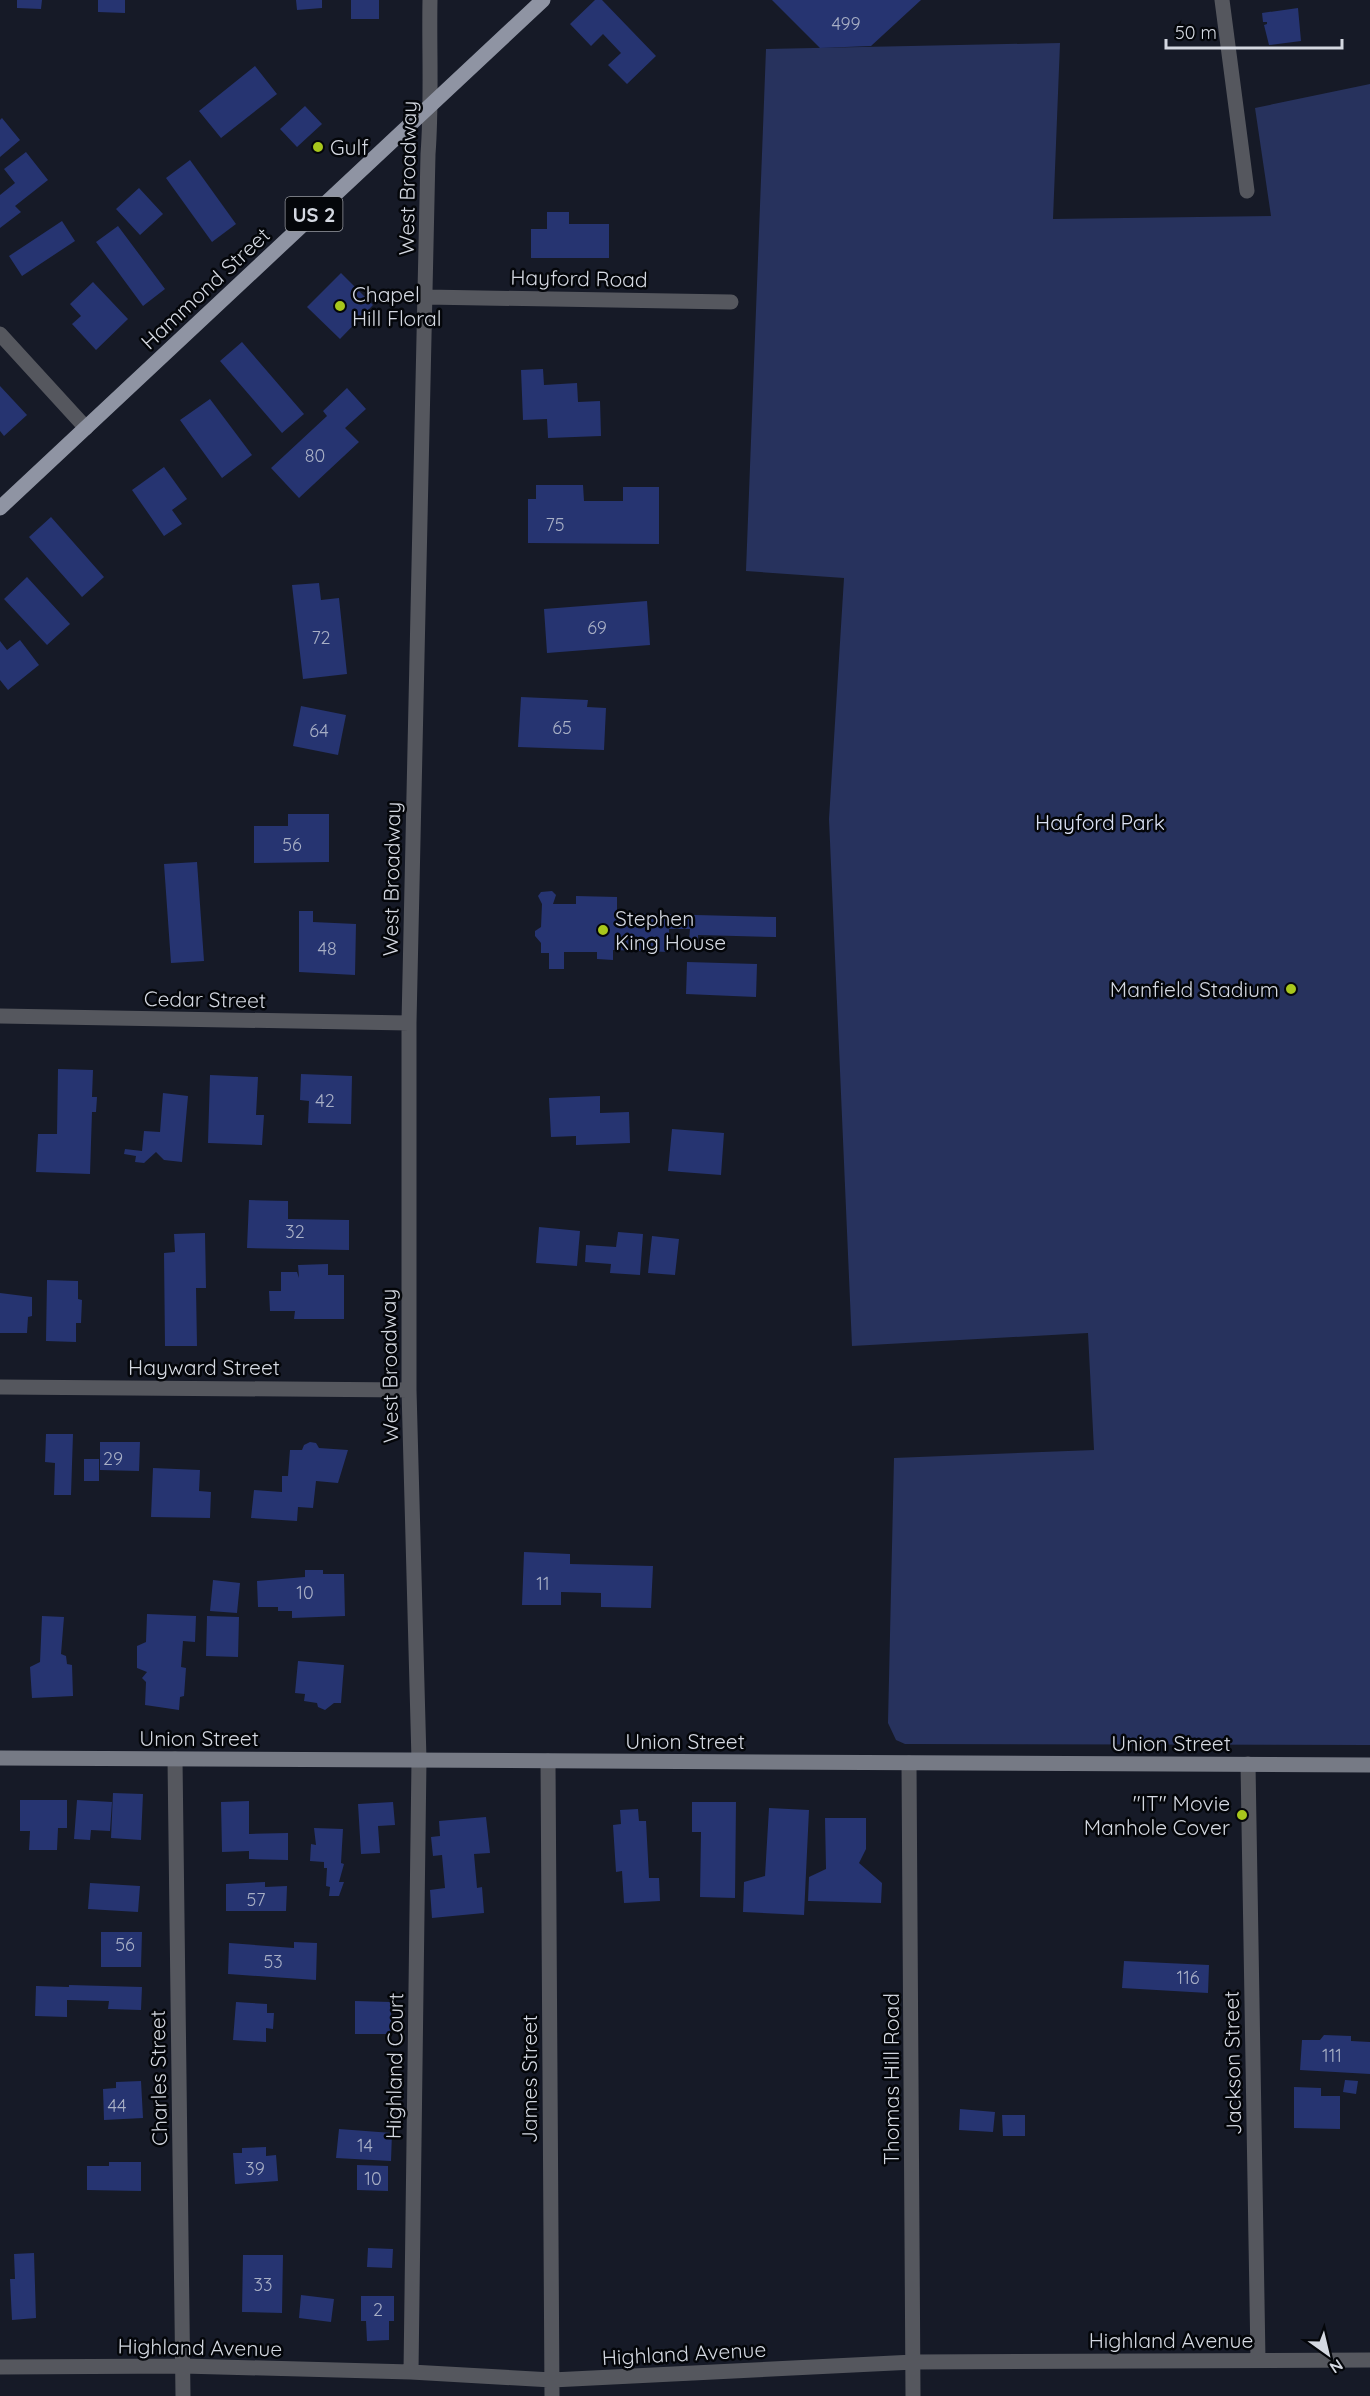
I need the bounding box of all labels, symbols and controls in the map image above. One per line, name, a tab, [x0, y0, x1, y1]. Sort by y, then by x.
house number: 499	[831, 12, 861, 35]
scale bar	[1166, 12, 1342, 50]
text: 50 m	[1175, 21, 1217, 44]
street label: West Broadway	[393, 101, 421, 255]
place label: Gulf	[330, 134, 369, 160]
marker: Gulf	[311, 140, 325, 154]
road number: US 2	[286, 197, 342, 231]
street label: Hammond Street	[135, 222, 275, 354]
street label: Hayford Road	[510, 264, 648, 292]
place label: Chapel Hill Floral	[352, 281, 442, 331]
marker: Chapel Hill Floral	[333, 299, 347, 313]
house number: 80	[305, 444, 325, 467]
house number: 75	[545, 513, 565, 536]
house number: 69	[587, 616, 607, 639]
house number: 72	[311, 626, 331, 649]
house number: 65	[552, 716, 572, 739]
house number: 64	[309, 719, 329, 742]
street label: West Broadway	[377, 802, 405, 956]
park label: Hayford Park	[1035, 809, 1165, 835]
house number: 56	[282, 833, 302, 856]
place label: Stephen King House	[615, 905, 726, 955]
marker: Stephen King House	[596, 923, 610, 937]
house number: 48	[317, 937, 337, 960]
place label: Manfield Stadium	[1110, 976, 1279, 1002]
marker: Manfield Stadium	[1284, 982, 1298, 996]
street label: Cedar Street	[144, 985, 266, 1013]
house number: 42	[315, 1089, 335, 1112]
house number: 32	[285, 1220, 305, 1243]
street label: West Broadway	[375, 1289, 403, 1443]
street label: Hayward Street	[128, 1354, 280, 1380]
house number: 29	[103, 1447, 123, 1470]
house number: 11	[536, 1572, 550, 1595]
house number: 10	[296, 1581, 314, 1604]
street label: Union Street	[139, 1725, 259, 1751]
street label: Union Street	[625, 1728, 745, 1754]
street label: Union Street	[1111, 1730, 1231, 1756]
place label: "IT" Movie Manhole Cover	[1084, 1790, 1230, 1840]
marker: "IT" Movie Manhole Cover	[1235, 1808, 1249, 1822]
house number: 57	[246, 1888, 266, 1911]
house number: 56	[115, 1933, 135, 1956]
house number: 53	[263, 1950, 283, 1973]
house number: 116	[1176, 1966, 1200, 1989]
street label: Jackson Street	[1218, 1991, 1246, 2135]
street label: Highland Court	[380, 1993, 408, 2139]
street label: Thomas Hill Road	[878, 1993, 904, 2165]
street label: Charles Street	[144, 2010, 172, 2146]
street label: James Street	[516, 2015, 542, 2143]
house number: 111	[1322, 2044, 1342, 2067]
house number: 44	[108, 2094, 126, 2117]
house number: 14	[357, 2134, 373, 2157]
house number: 39	[245, 2157, 265, 2180]
house number: 10	[364, 2167, 382, 2190]
house number: 33	[254, 2273, 272, 2296]
house number: 2	[373, 2298, 383, 2321]
north arrow	[1298, 2324, 1358, 2384]
street label: Highland Avenue	[1089, 2327, 1253, 2353]
street label: Highland Avenue	[117, 2333, 283, 2361]
street label: Highland Avenue	[601, 2336, 767, 2370]
text: N	[1326, 2355, 1347, 2378]

